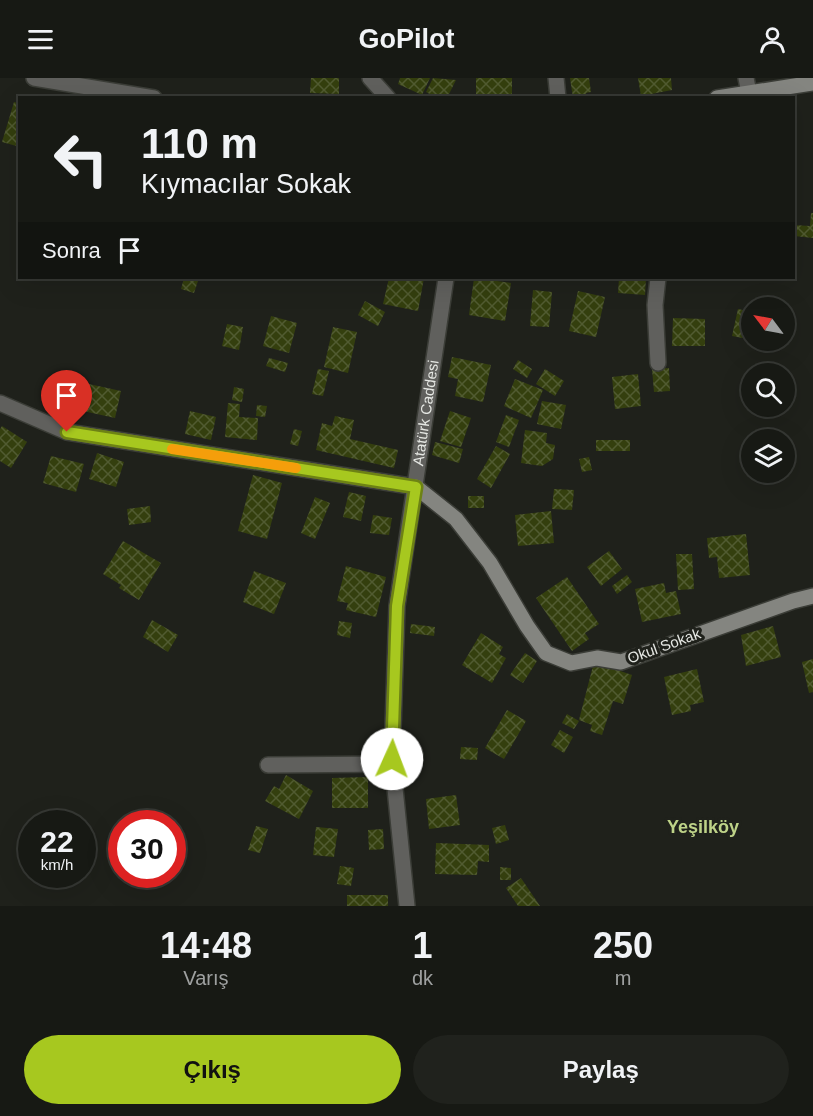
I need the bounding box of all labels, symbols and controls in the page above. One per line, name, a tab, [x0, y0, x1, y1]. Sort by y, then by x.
icon: menu	[24, 23, 57, 56]
icon: person	[756, 23, 789, 56]
text: GoPilot	[359, 24, 455, 54]
icon: left	[42, 120, 120, 198]
text: 110 m	[141, 120, 258, 167]
text: Kıymacılar Sokak	[141, 169, 351, 199]
icon: arrive	[113, 234, 146, 267]
text: Sonra	[42, 238, 101, 263]
north arrow	[741, 297, 795, 351]
map controls	[741, 297, 795, 483]
street label: Atatürk Caddesi	[409, 359, 442, 467]
button: search	[741, 363, 795, 417]
pin	[41, 370, 92, 432]
icon: arrive	[50, 379, 83, 412]
button: layers	[741, 429, 795, 483]
street label: Okul Sokak	[625, 624, 703, 667]
position arrow	[360, 727, 424, 791]
speed limit sign: 30	[108, 810, 186, 888]
district label: Yeşilköy	[667, 817, 739, 837]
text: 22	[40, 825, 74, 858]
text: km/h	[41, 856, 73, 873]
text: 14:48	[160, 925, 252, 966]
text: 1	[412, 925, 433, 966]
text: 250	[593, 925, 653, 966]
text: Varış	[183, 967, 229, 989]
text: dk	[412, 967, 433, 989]
text: m	[615, 967, 631, 989]
button: Çıkış	[24, 1035, 401, 1104]
button: Paylaş	[413, 1035, 789, 1104]

